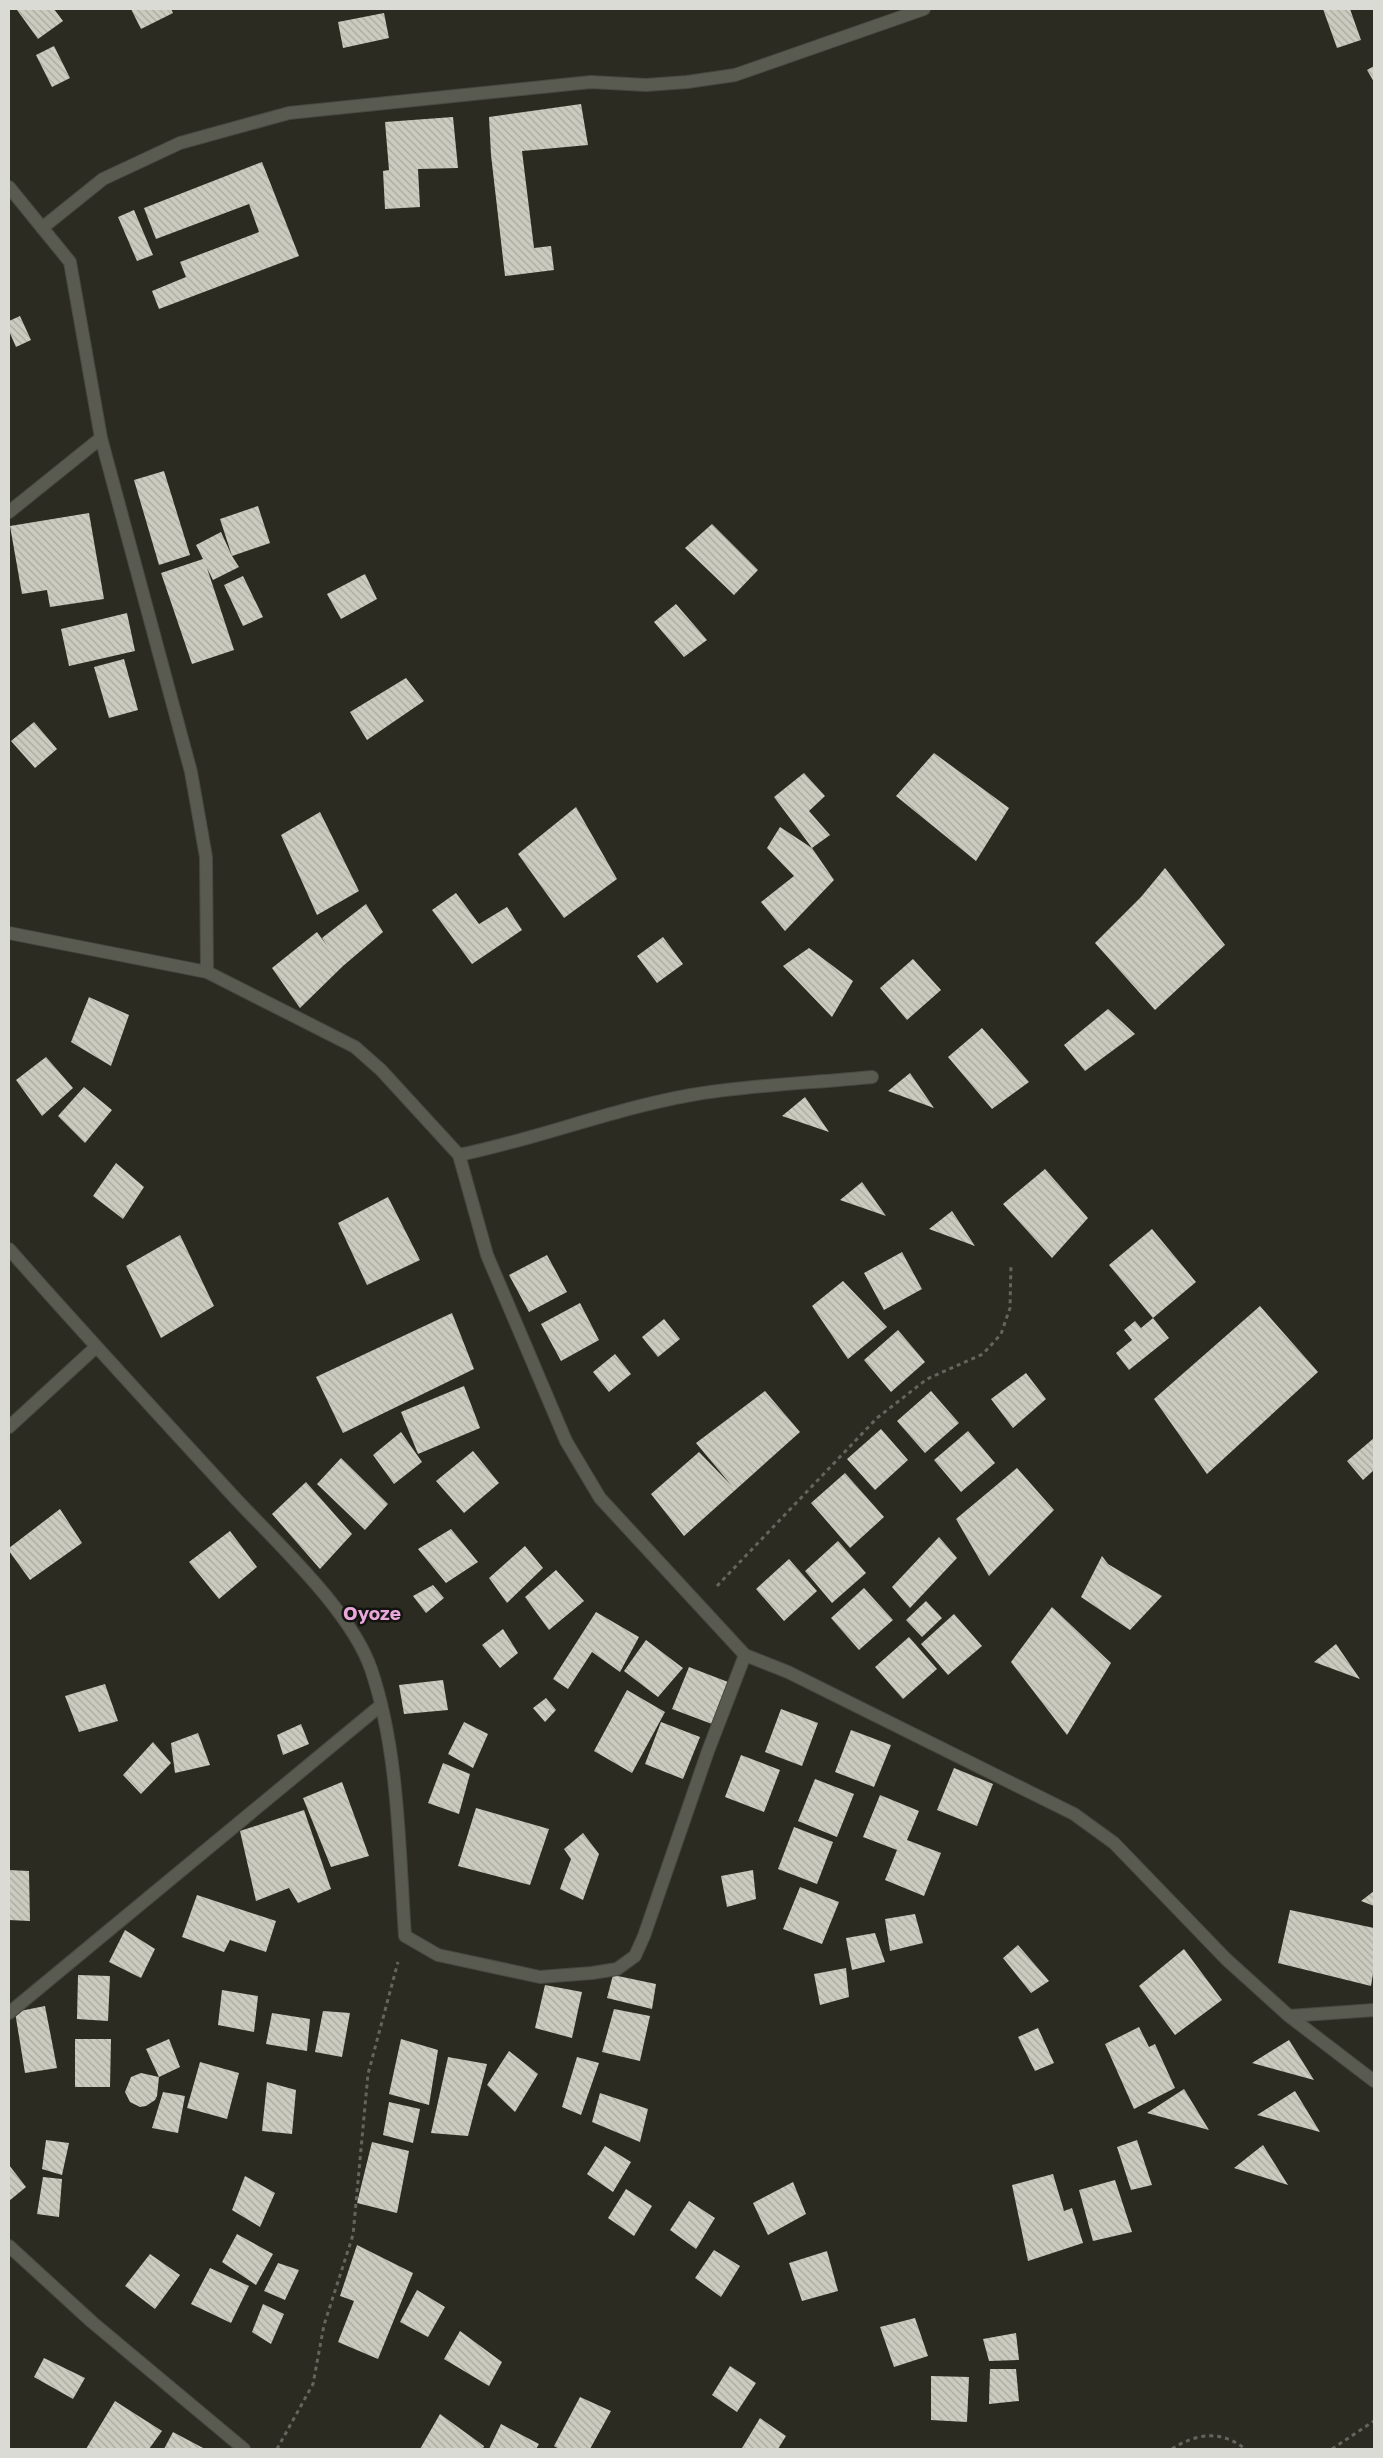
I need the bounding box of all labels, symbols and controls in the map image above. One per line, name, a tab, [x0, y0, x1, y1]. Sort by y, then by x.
district label: Oyoze	[343, 1601, 401, 1624]

